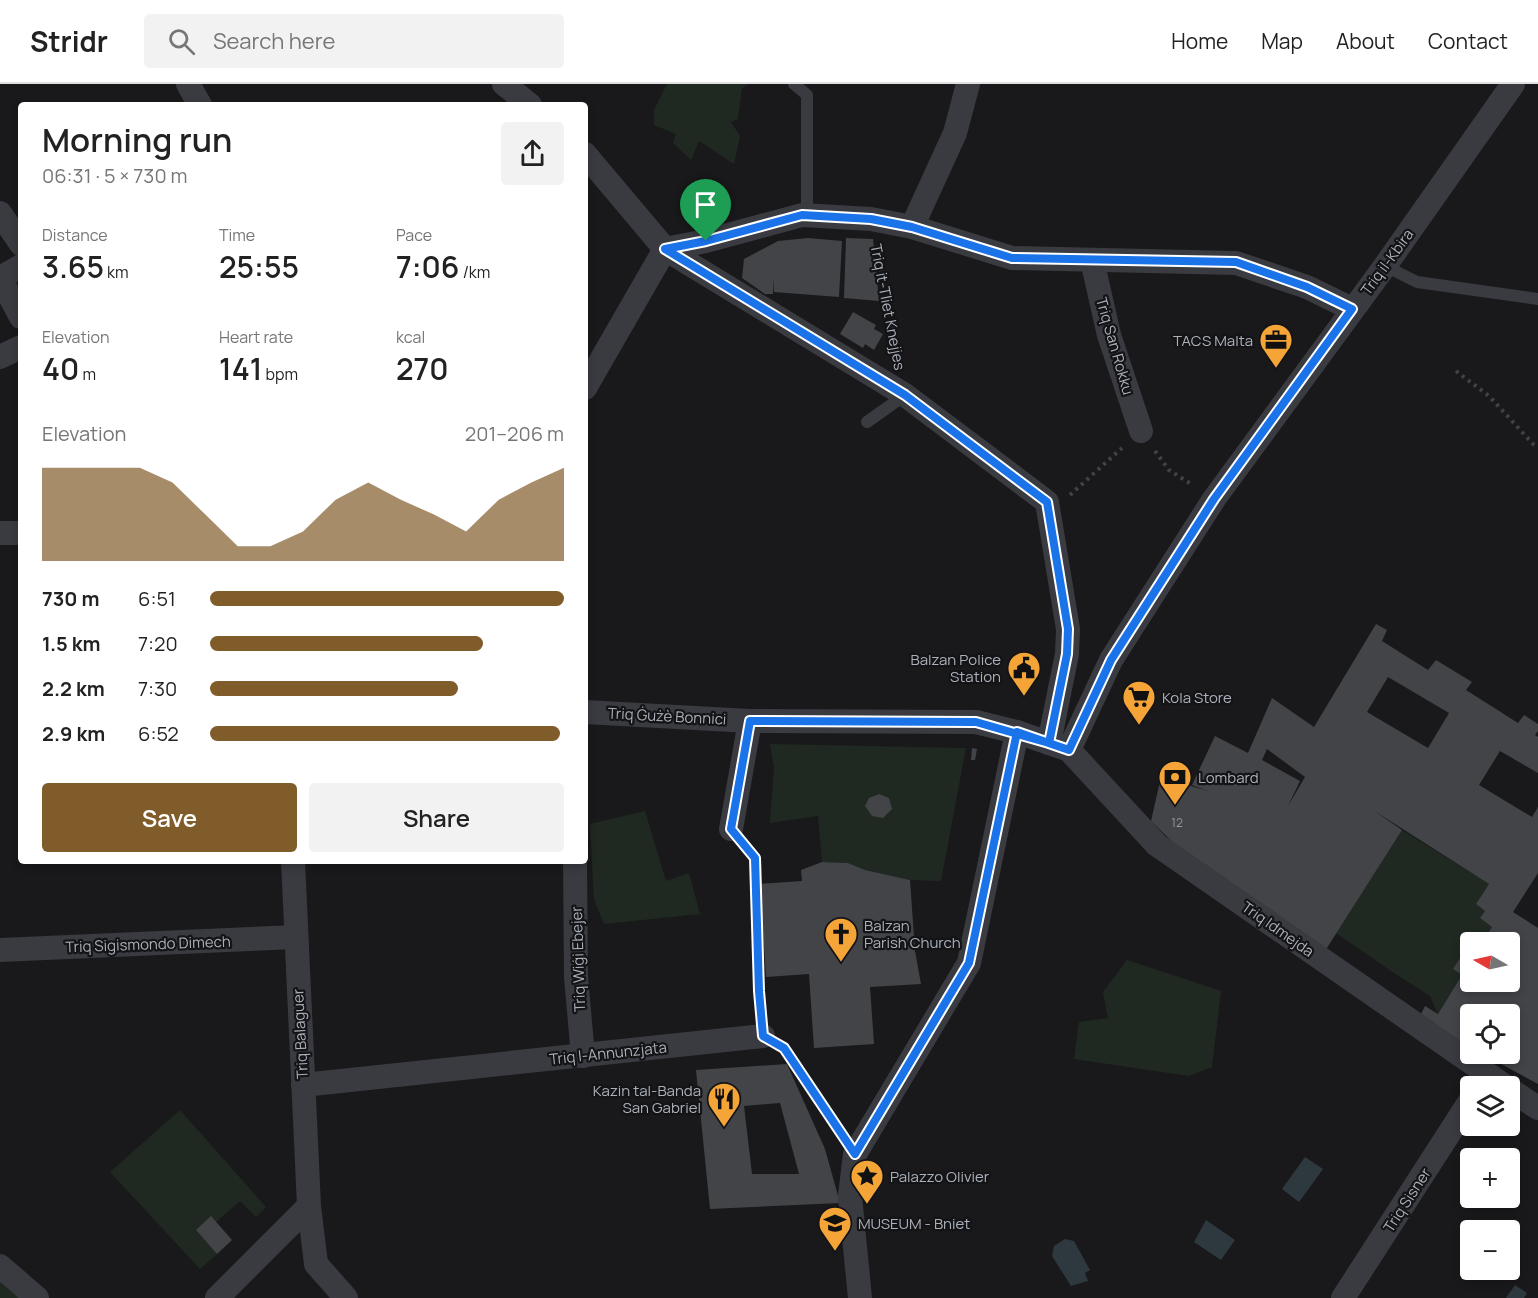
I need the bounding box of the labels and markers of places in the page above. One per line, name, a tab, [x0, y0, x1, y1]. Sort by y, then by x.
pin	[680, 179, 731, 241]
office icon: TACS Malta	[1258, 322, 1294, 369]
place label: TACS Malta	[1173, 330, 1253, 351]
place label: Balzan Police Station	[911, 649, 1001, 687]
public building icon: Balzan Police Station	[1006, 650, 1042, 697]
supermarket icon: Kola Store	[1121, 679, 1157, 726]
place label: Kola Store	[1162, 687, 1232, 708]
bank icon: Lombard	[1157, 759, 1193, 806]
place label: Lombard	[1198, 767, 1259, 788]
place label: Balzan Parish Church	[864, 915, 961, 953]
church icon: Balzan Parish Church	[823, 916, 859, 963]
place label: Kazin tal-Banda San Gabriel	[593, 1080, 701, 1118]
restaurant icon: Kazin tal-Banda San Gabriel	[706, 1081, 742, 1128]
place icon: Palazzo Olivier	[849, 1158, 885, 1205]
place label: Palazzo Olivier	[890, 1166, 990, 1187]
school or university icon: MUSEUM - Bniet	[817, 1205, 853, 1252]
place label: MUSEUM - Bniet	[858, 1213, 970, 1234]

